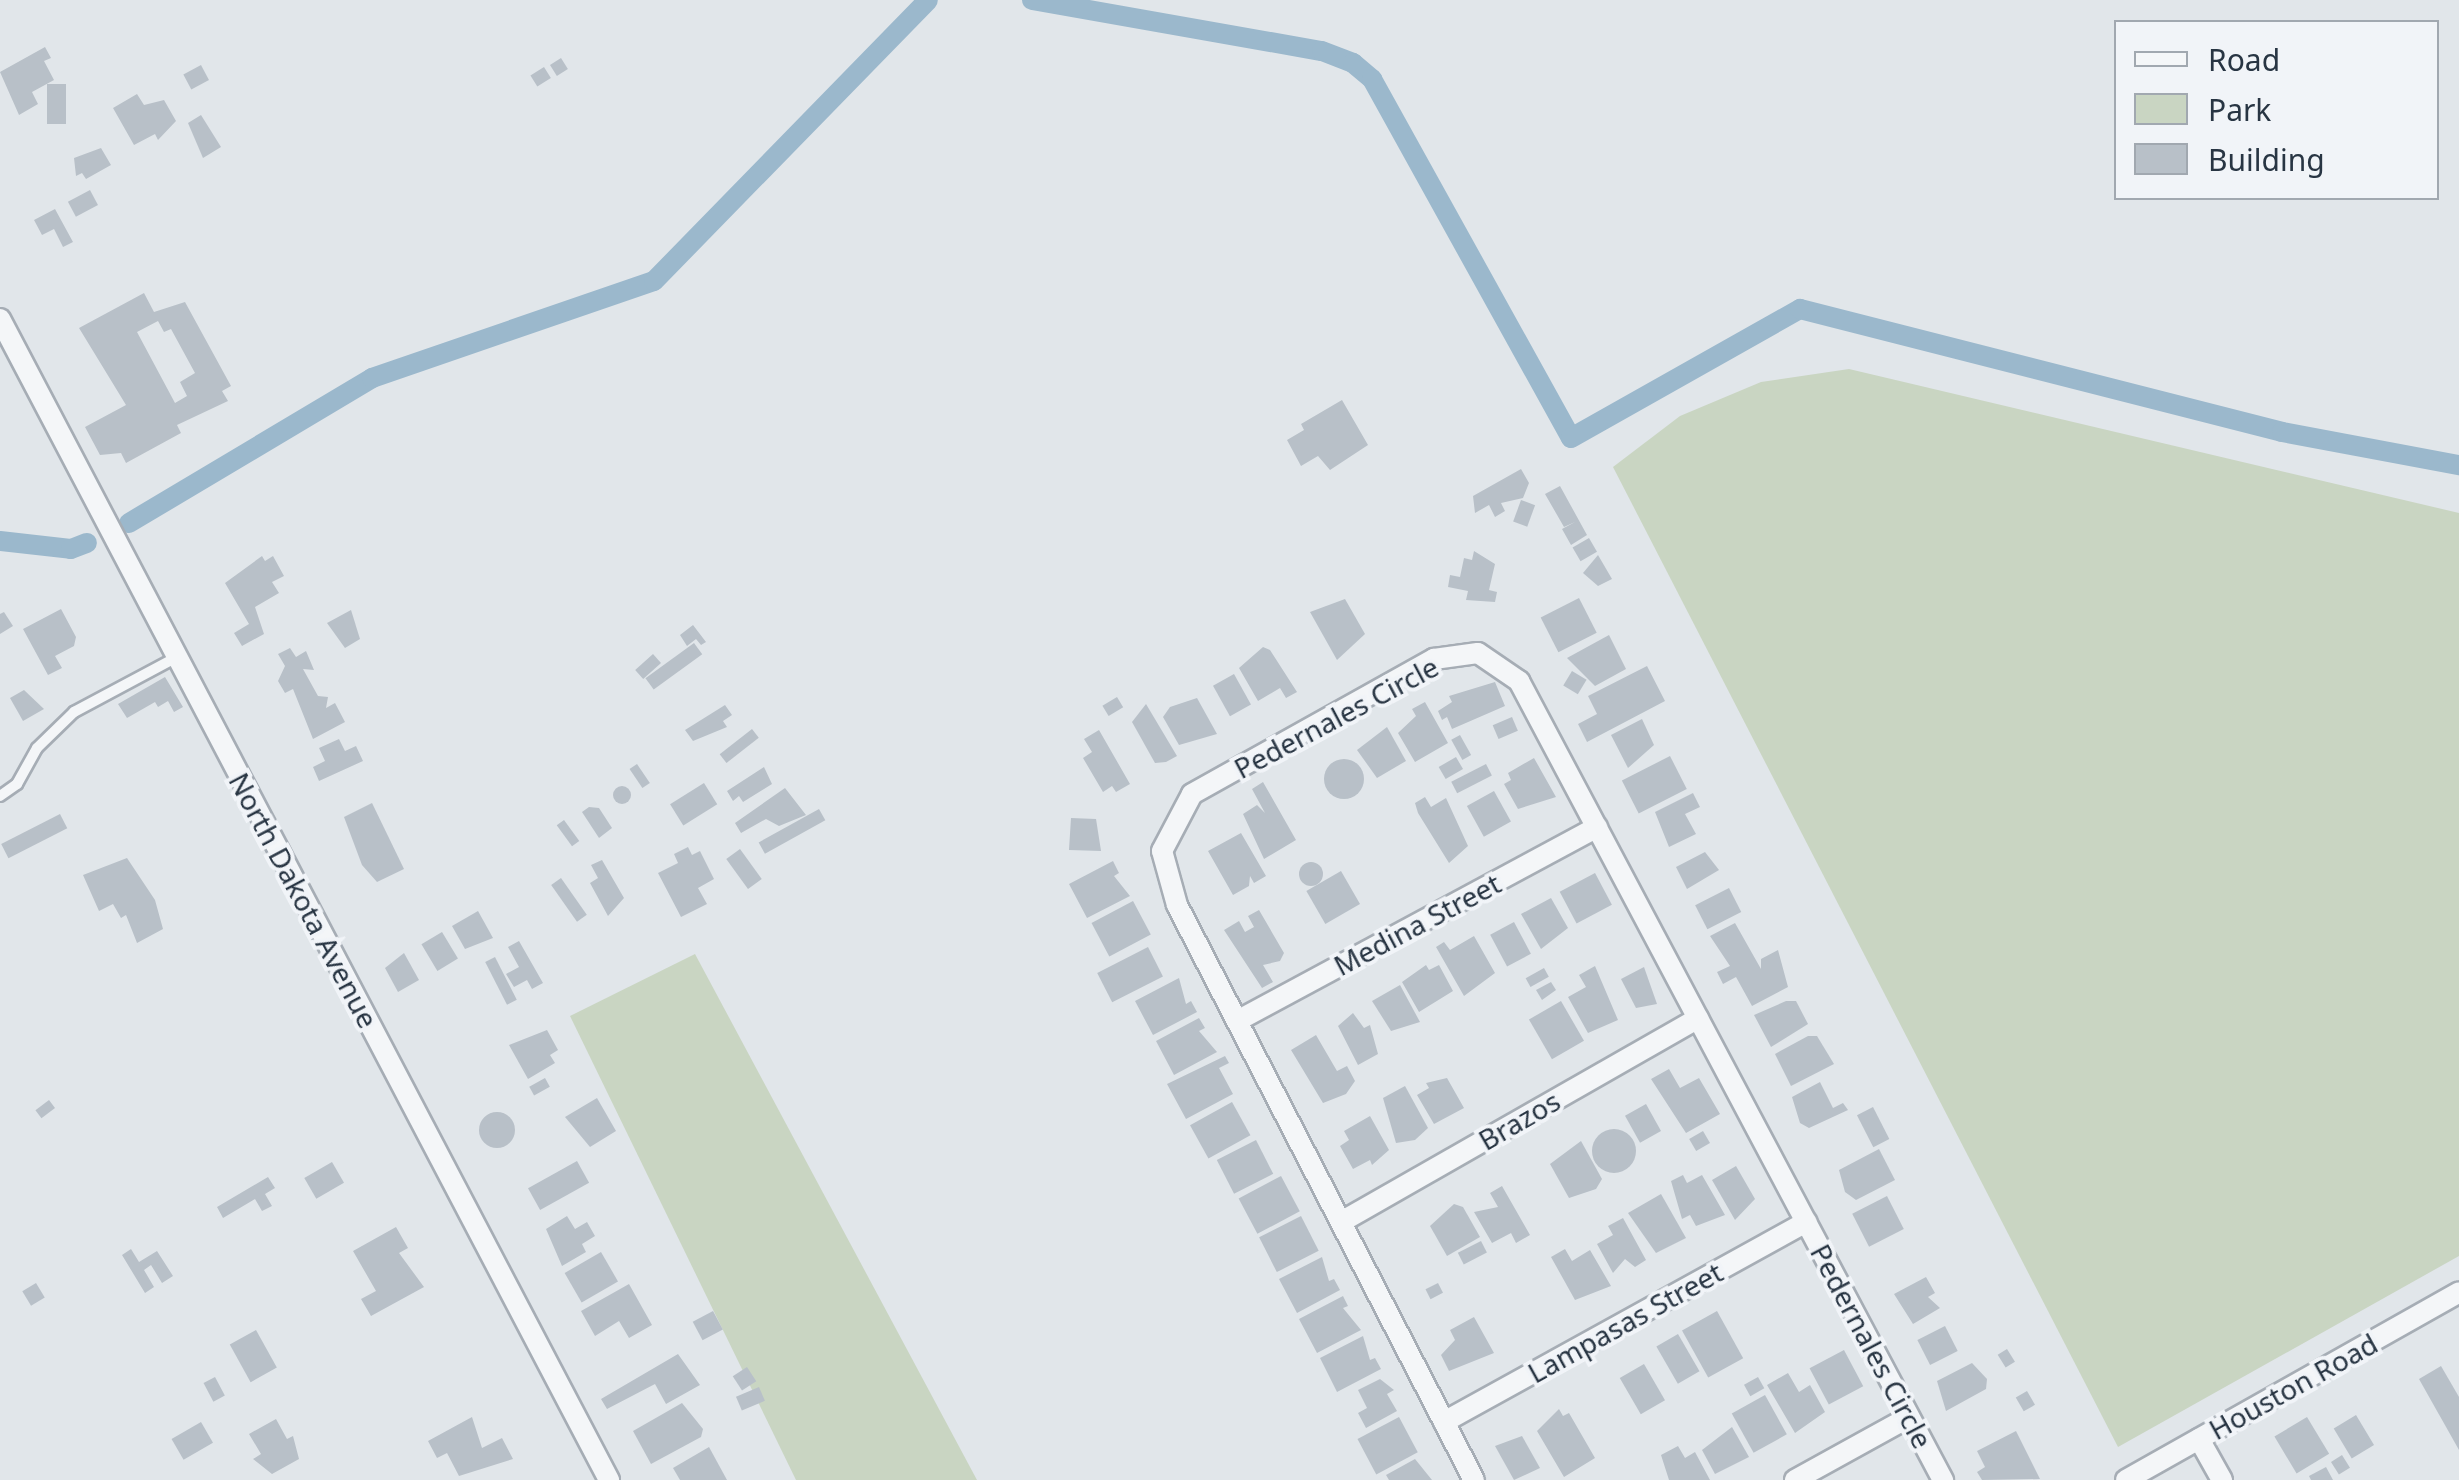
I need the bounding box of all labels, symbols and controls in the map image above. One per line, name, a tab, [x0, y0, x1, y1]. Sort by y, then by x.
legend	[2114, 20, 2439, 200]
text: Road	[2208, 39, 2280, 80]
text: Park	[2208, 89, 2271, 130]
text: Building	[2208, 139, 2325, 180]
street label: Pedernales Circle	[1228, 649, 1444, 785]
street label: North Dakota Avenue	[223, 767, 385, 1033]
street label: Medina Street	[1328, 866, 1506, 982]
street label: Brazos	[1472, 1083, 1566, 1157]
street label: Pedernales Circle	[1804, 1238, 1940, 1454]
street label: Lampasas Street	[1522, 1255, 1728, 1389]
street label: Houston Road	[2203, 1326, 2383, 1446]

